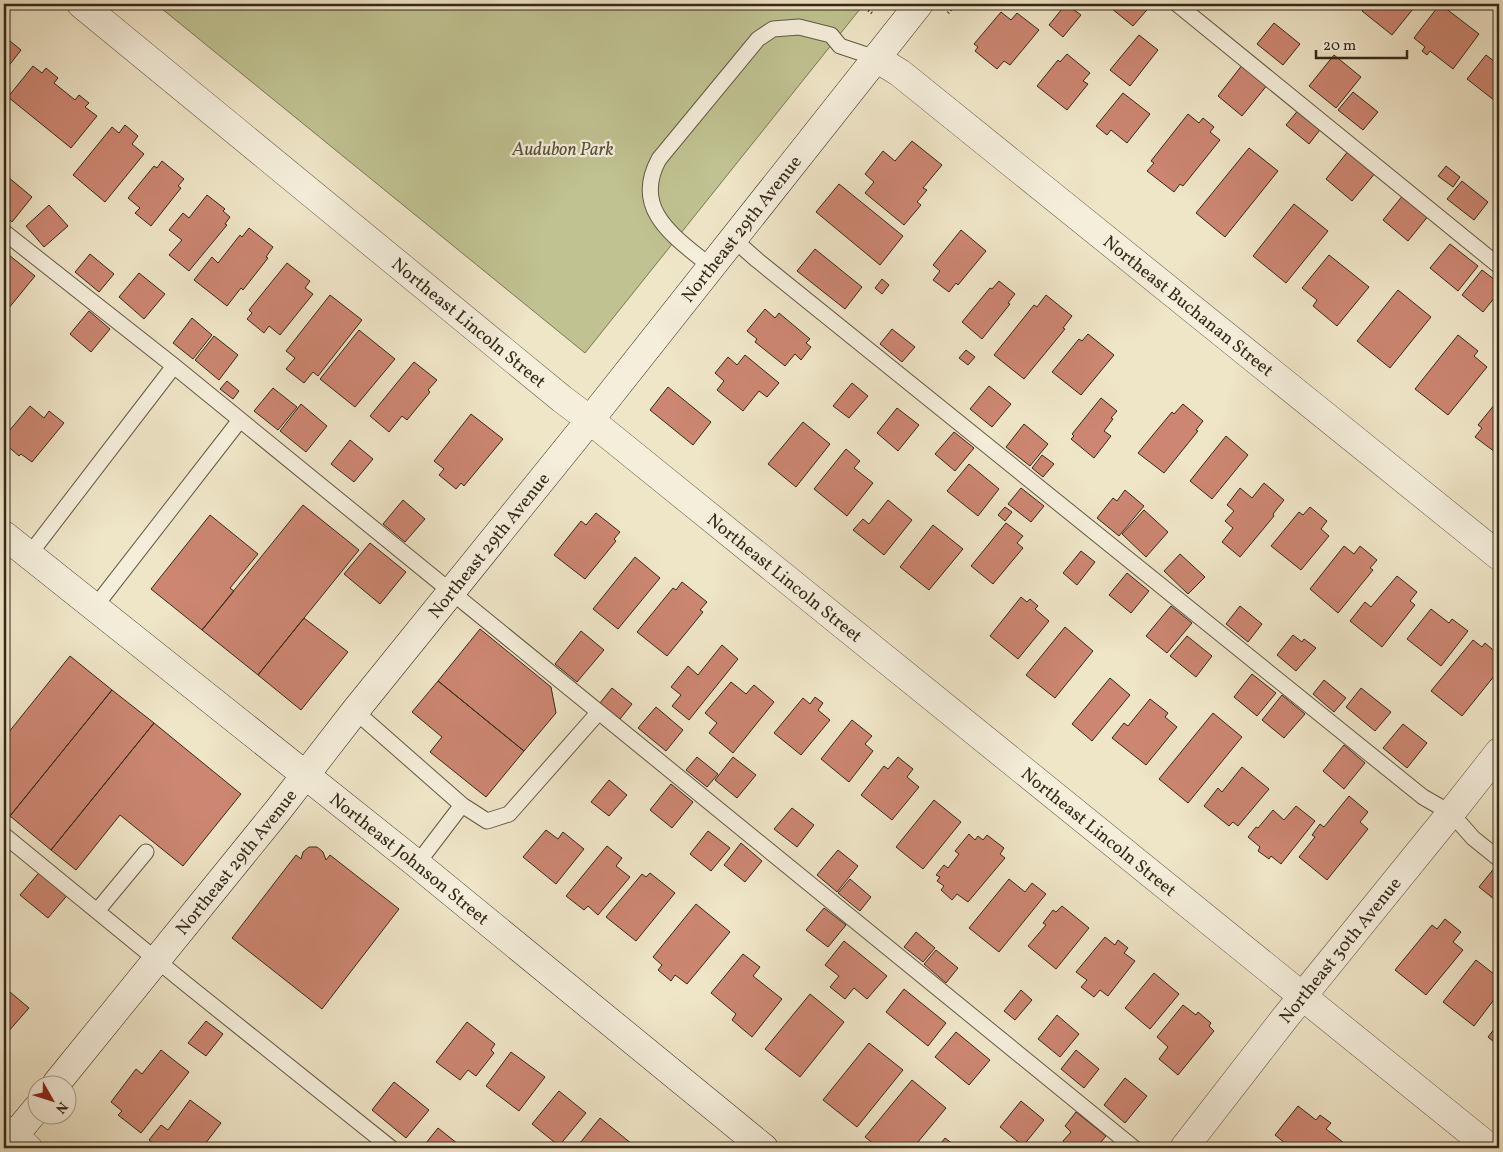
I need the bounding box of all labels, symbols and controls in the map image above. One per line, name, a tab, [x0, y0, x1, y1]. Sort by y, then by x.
scale bar	[1316, 28, 1407, 60]
text: 20 m	[1323, 36, 1356, 57]
park label: Audubon Park	[511, 138, 614, 163]
street label: Northeast 29th Avenue	[676, 151, 808, 308]
street label: Northeast Buchanan Street	[1097, 230, 1278, 383]
street label: Northeast Lincoln Street	[385, 253, 551, 395]
street label: Northeast 29th Avenue	[423, 468, 557, 625]
street label: Northeast Lincoln Street	[701, 508, 867, 649]
street label: Northeast Lincoln Street	[1015, 762, 1181, 903]
street label: Northeast 29th Avenue	[171, 784, 304, 941]
street label: Northeast Johnson Street	[324, 788, 494, 932]
street label: Northeast 30th Avenue	[1274, 872, 1408, 1030]
north arrow	[28, 1074, 78, 1124]
text: N	[50, 1097, 72, 1117]

